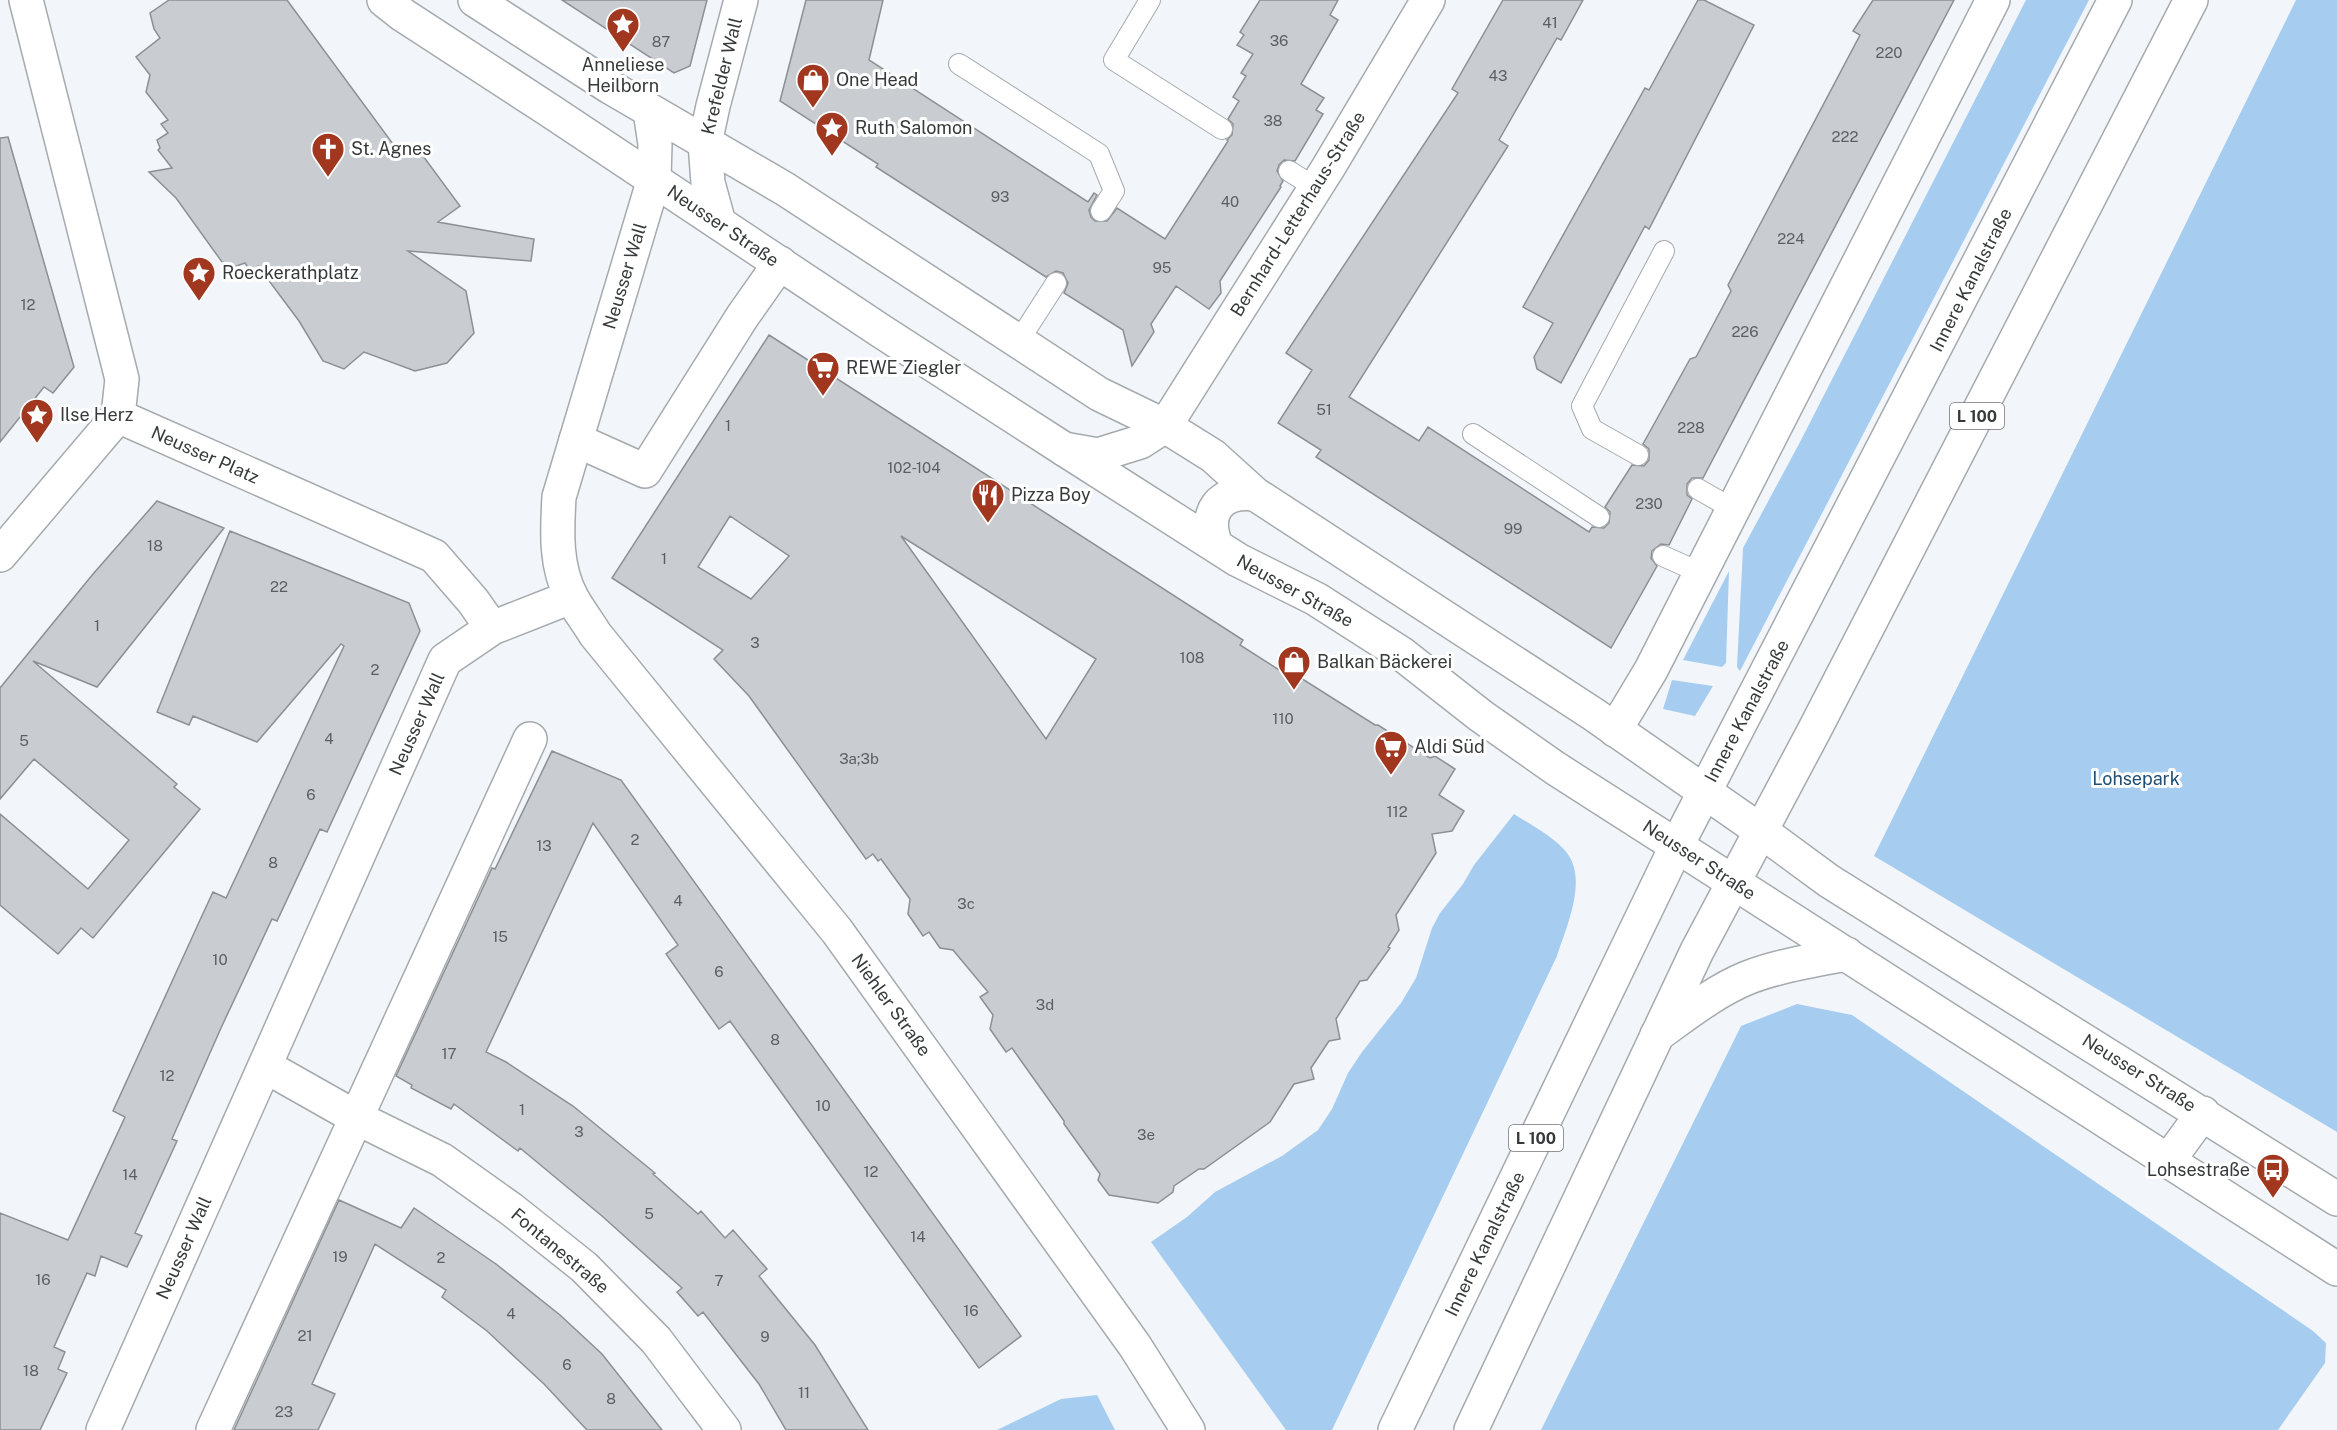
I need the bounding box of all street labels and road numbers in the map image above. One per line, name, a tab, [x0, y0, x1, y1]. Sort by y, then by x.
street label: Krefelder Wall	[697, 15, 746, 137]
street label: Bernhard-Letterhaus-Straße	[1226, 107, 1369, 320]
street label: Neusser Straße	[664, 181, 783, 271]
street label: Innere Kanalstraße	[1925, 204, 2016, 355]
street label: Neusser Wall	[598, 220, 651, 332]
road number: L 100	[1950, 403, 2004, 429]
street label: Neusser Platz	[148, 421, 262, 488]
street label: Neusser Straße	[1233, 550, 1357, 631]
street label: Innere Kanalstraße	[1700, 636, 1793, 786]
street label: Neusser Wall	[384, 669, 449, 779]
street label: Neusser Straße	[1639, 815, 1760, 904]
street label: Niehler Straße	[847, 949, 936, 1060]
street label: Neusser Straße	[2079, 1029, 2200, 1116]
road number: L 100	[1509, 1125, 1563, 1151]
street label: Innere Kanalstraße	[1440, 1168, 1529, 1320]
street label: Neusser Wall	[151, 1193, 216, 1303]
street label: Fontanestraße	[507, 1204, 614, 1298]

